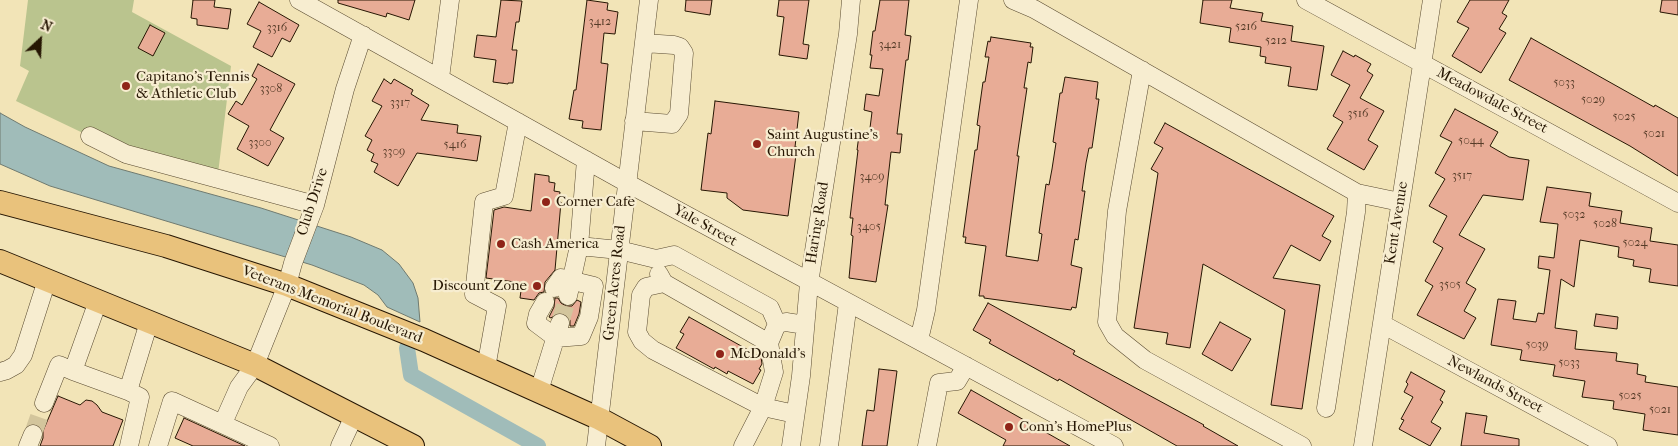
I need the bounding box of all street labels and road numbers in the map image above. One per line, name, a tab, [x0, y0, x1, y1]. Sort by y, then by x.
street label: Meadowdale Street	[1433, 64, 1551, 138]
street label: Club Drive	[294, 166, 332, 238]
street label: Kent Avenue	[1382, 180, 1412, 266]
street label: Haring Road	[803, 181, 833, 265]
street label: Yale Street	[670, 201, 740, 251]
street label: Green Acres Road	[600, 224, 630, 342]
street label: Veterans Memorial Boulevard	[239, 262, 425, 348]
street label: Newlands Street	[1444, 352, 1546, 418]

